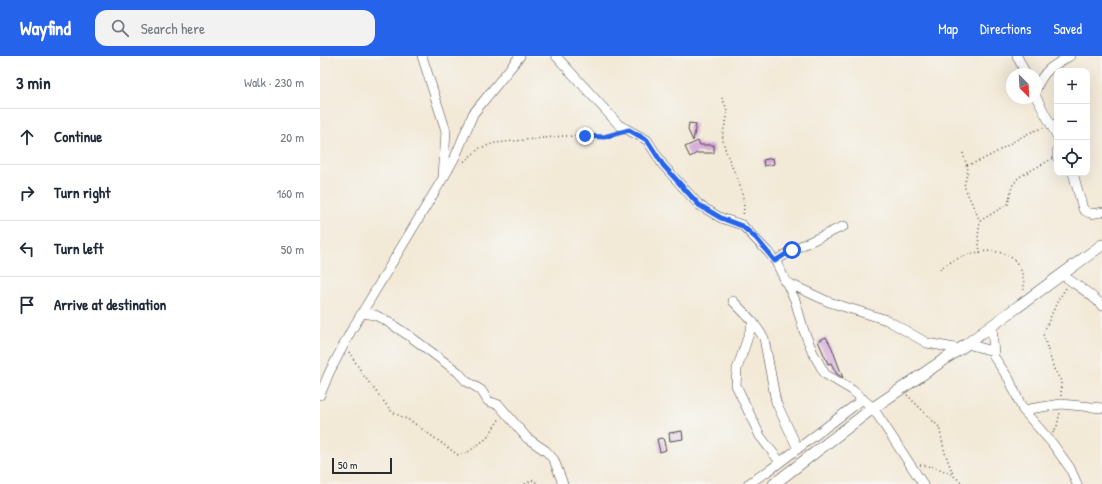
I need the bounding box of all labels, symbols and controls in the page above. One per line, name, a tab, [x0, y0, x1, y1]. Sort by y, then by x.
search box	[95, 10, 375, 46]
text: Wayfind	[20, 15, 71, 41]
icon: search	[109, 17, 131, 39]
text: Search here	[141, 18, 205, 39]
text: Map	[938, 19, 958, 38]
text: Directions	[980, 19, 1031, 38]
text: Saved	[1053, 19, 1082, 38]
north arrow	[1006, 68, 1042, 104]
map controls	[1054, 68, 1090, 176]
button: +	[1054, 68, 1090, 104]
text: 3 min	[16, 71, 51, 94]
text: Walk · 230 m	[244, 73, 304, 91]
button: −	[1054, 104, 1090, 140]
icon: ahead	[16, 126, 38, 148]
text: Continue	[54, 126, 102, 147]
route end	[576, 127, 594, 145]
text: 20 m	[280, 128, 304, 146]
button: locate	[1054, 140, 1090, 176]
icon: right	[16, 182, 38, 204]
text: Turn right	[54, 182, 110, 203]
text: 160 m	[276, 184, 304, 202]
icon: left	[16, 238, 38, 260]
text: Turn left	[54, 238, 104, 259]
text: 50 m	[281, 240, 304, 258]
route start	[783, 241, 801, 259]
icon: arrive	[16, 294, 38, 316]
text: Arrive at destination	[54, 294, 166, 315]
scale bar	[332, 456, 392, 475]
text: 50 m	[338, 458, 358, 472]

